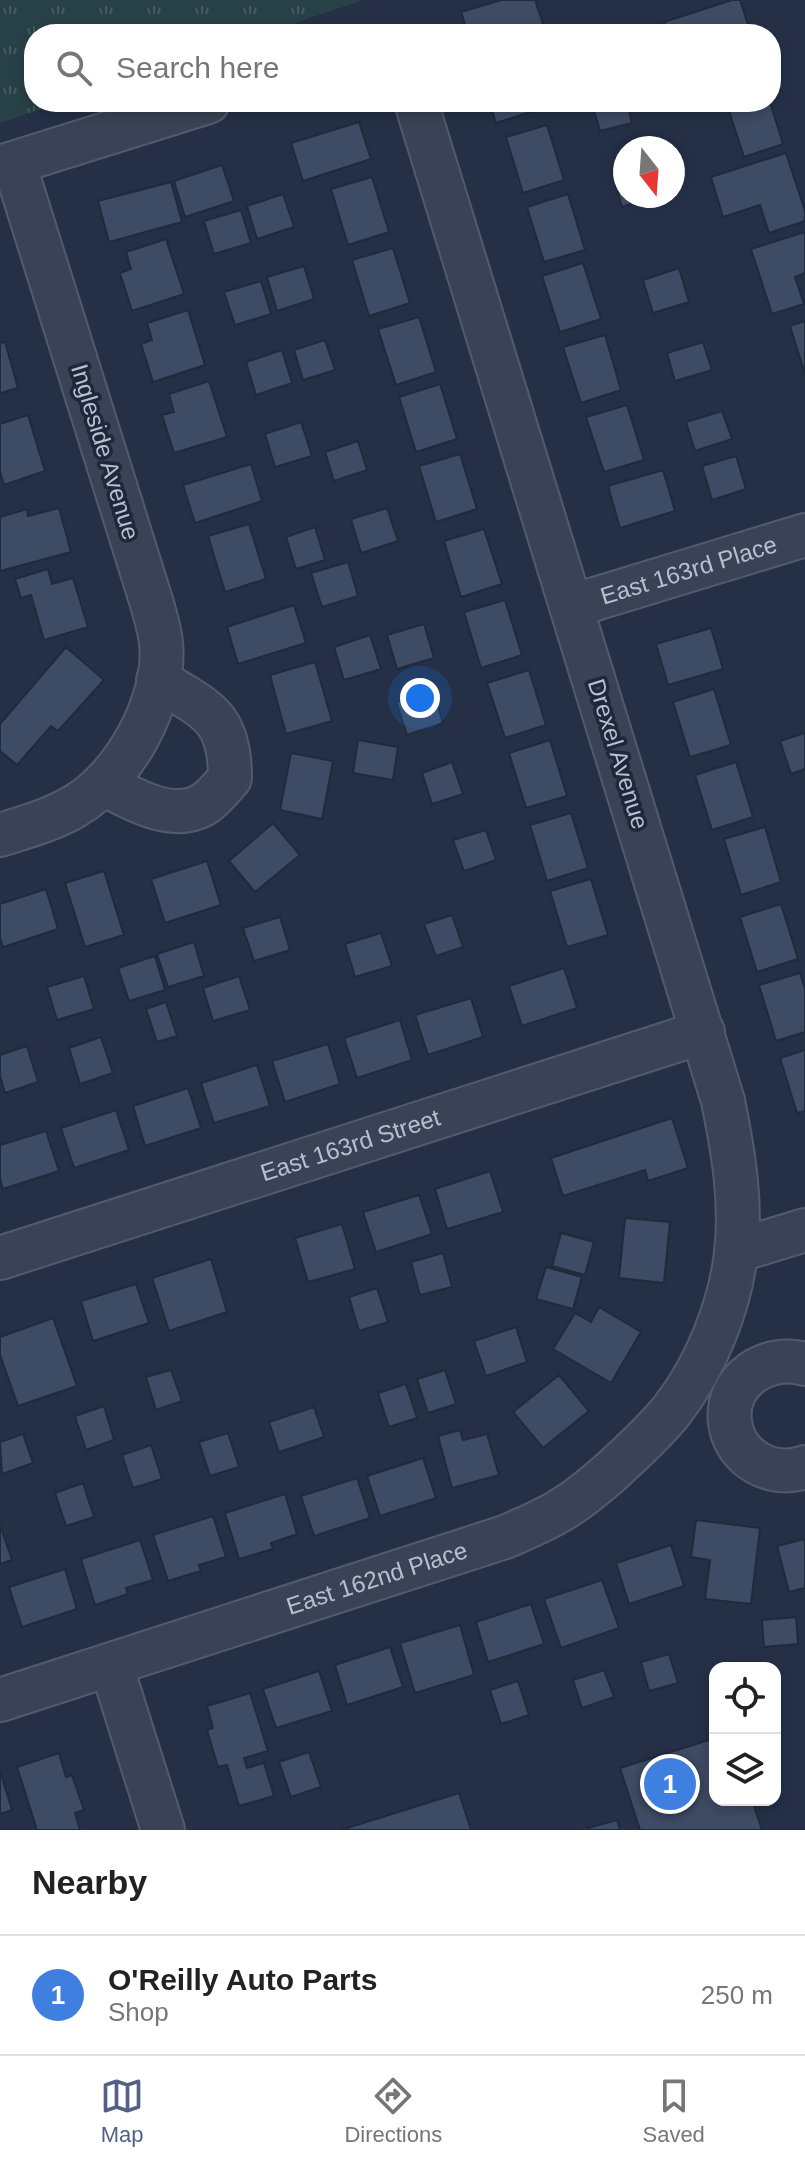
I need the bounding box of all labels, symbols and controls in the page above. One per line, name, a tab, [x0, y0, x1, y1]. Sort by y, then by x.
search box	[24, 24, 781, 112]
icon: search	[52, 46, 96, 90]
text: Search here	[116, 51, 279, 84]
north arrow	[613, 136, 685, 208]
street label: Ingleside Avenue	[66, 361, 145, 543]
street label: East 163rd Place	[597, 530, 780, 610]
street label: Drexel Avenue	[583, 675, 654, 832]
your location	[400, 678, 440, 718]
street label: East 163rd Street	[257, 1103, 444, 1186]
street label: East 162nd Place	[283, 1536, 470, 1620]
map controls	[709, 1662, 781, 1806]
button: locate	[709, 1662, 781, 1734]
button: layers	[709, 1734, 781, 1806]
pin: 1	[644, 1754, 696, 1814]
text: Nearby	[32, 1863, 147, 1901]
text: O'Reilly Auto Parts	[108, 1963, 377, 1996]
text: 1	[51, 1980, 65, 2010]
text: 250 m	[701, 1980, 773, 2010]
text: Shop	[108, 1997, 169, 2027]
tab: Map	[100, 2074, 144, 2148]
tab: Directions	[344, 2074, 442, 2148]
tab: Saved	[642, 2074, 705, 2148]

